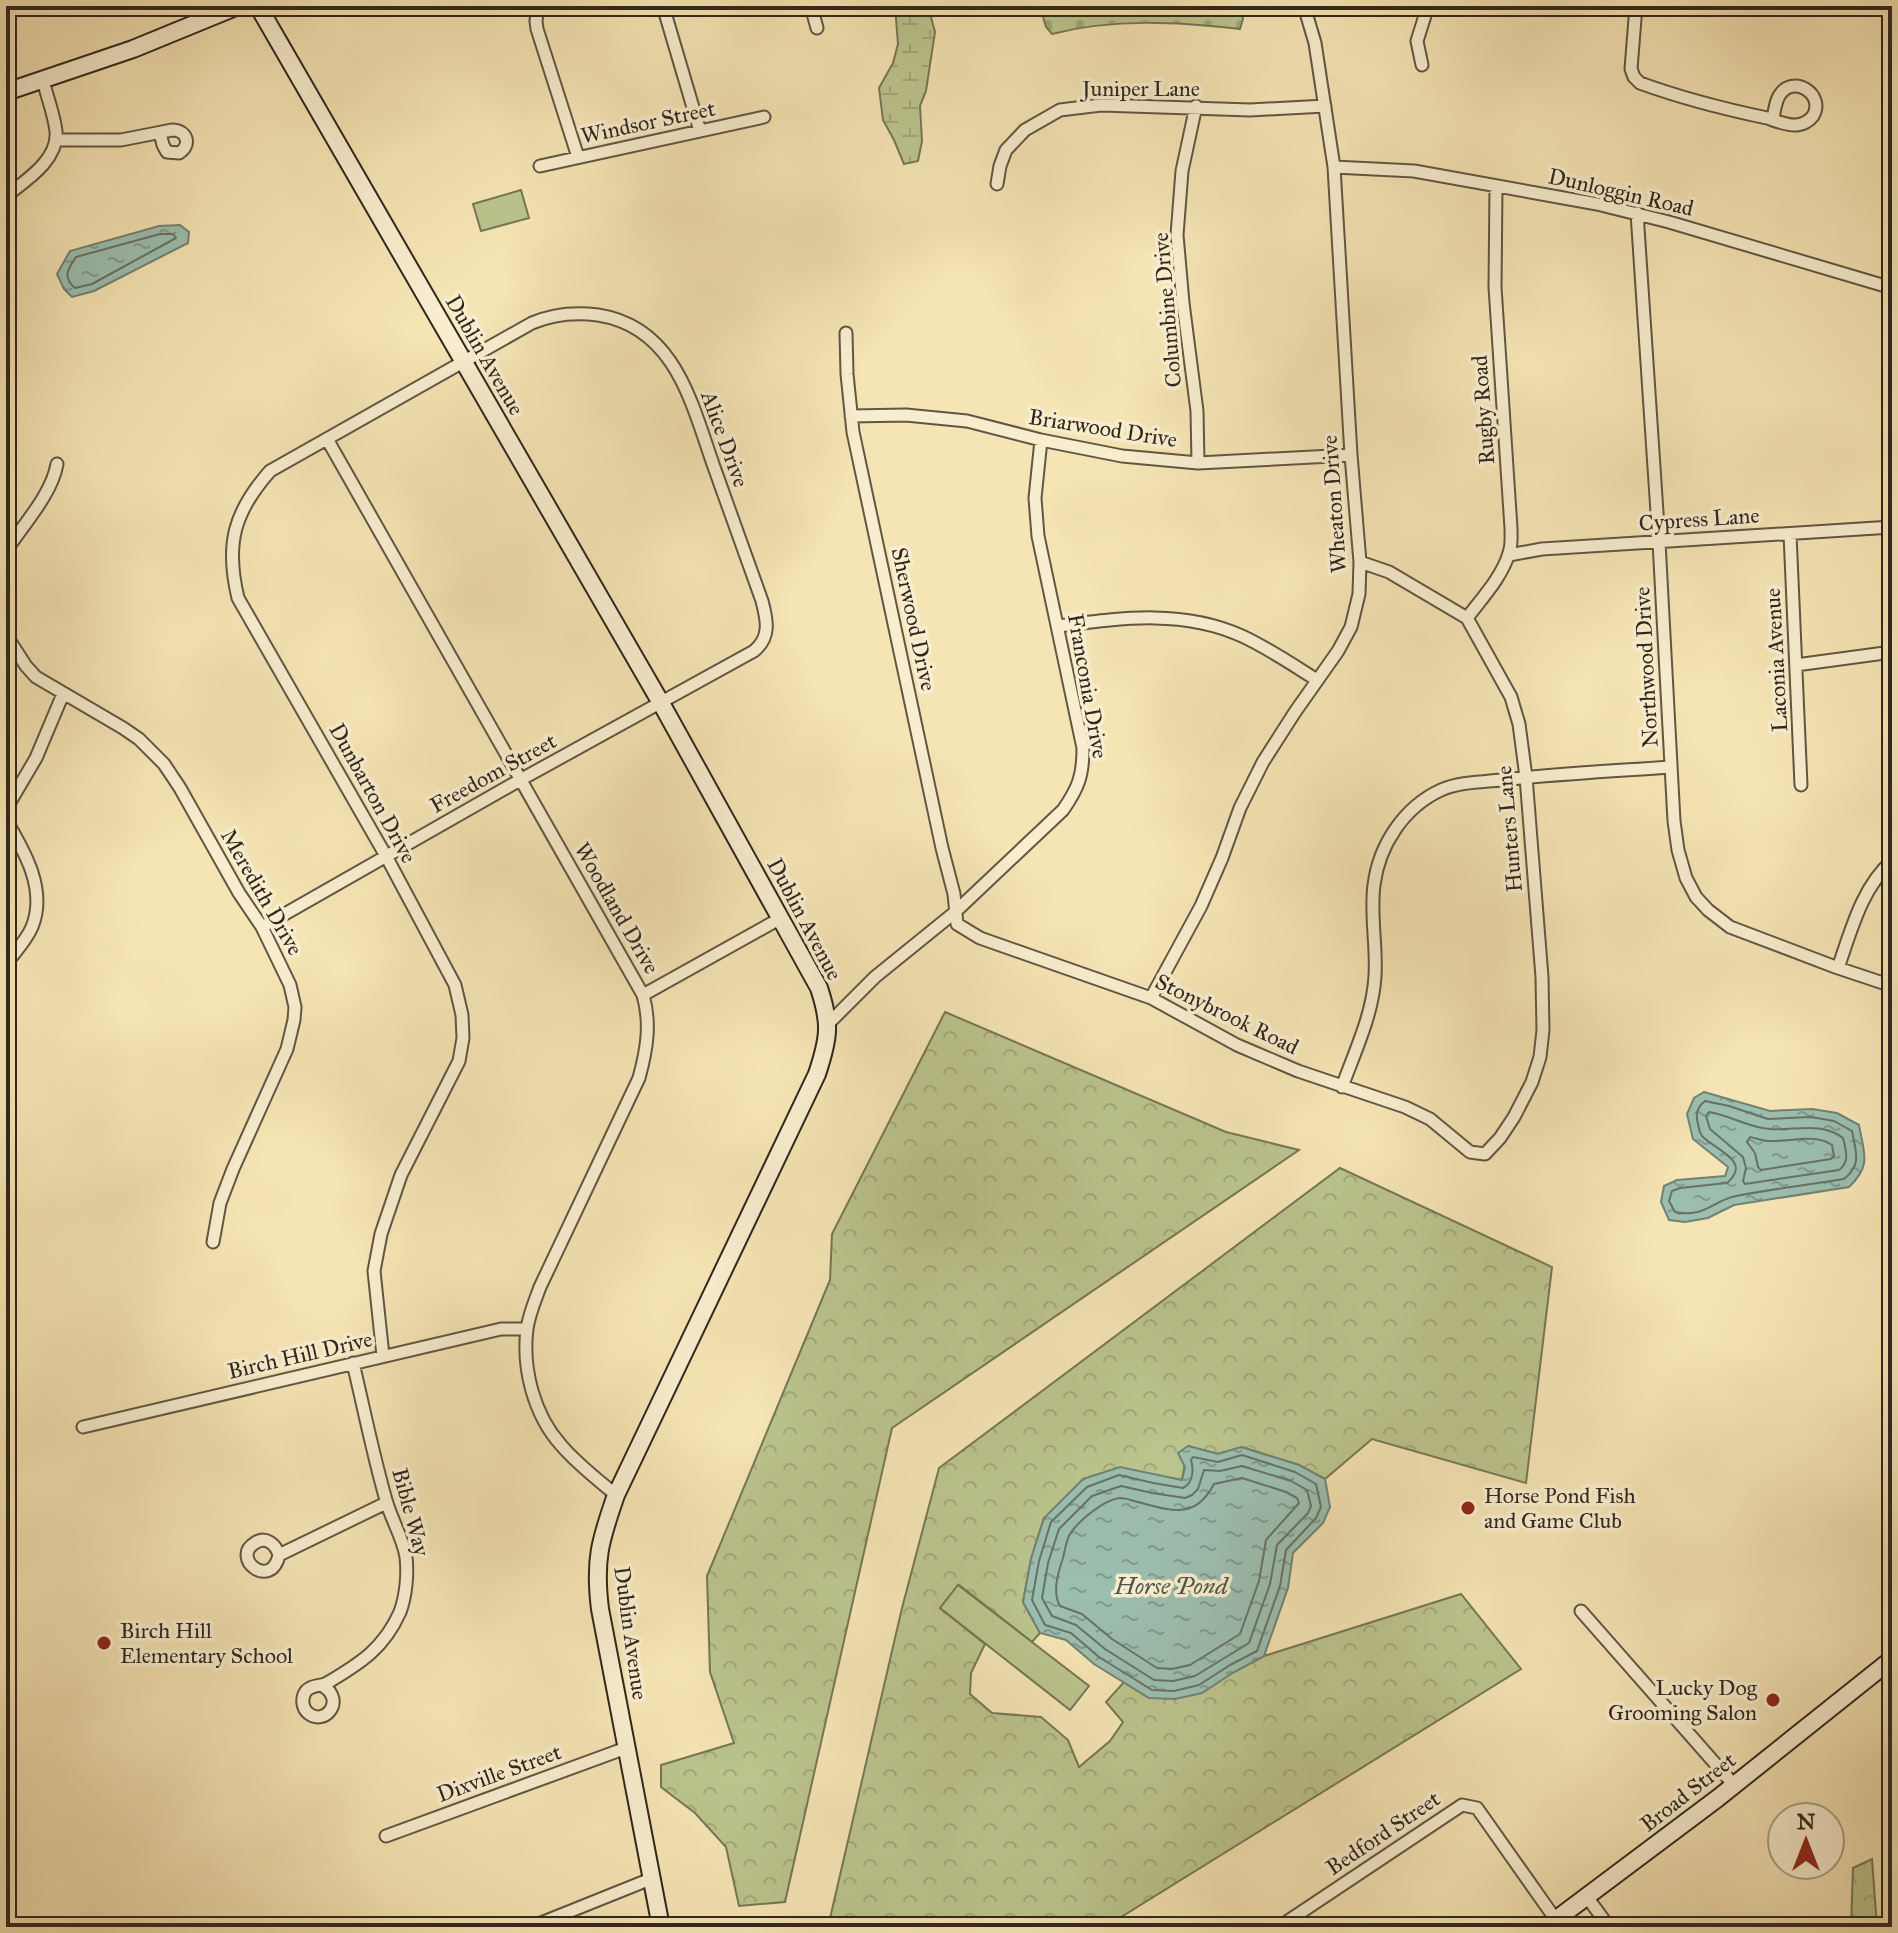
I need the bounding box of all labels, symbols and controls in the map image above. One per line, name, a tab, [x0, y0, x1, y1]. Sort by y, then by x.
street label: Juniper Lane	[1080, 75, 1200, 102]
street label: Windsor Street	[578, 95, 718, 149]
street label: Dunloggin Road	[1546, 162, 1696, 222]
street label: Columbine Drive	[1147, 231, 1187, 389]
street label: Dublin Avenue	[440, 290, 530, 420]
street label: Rugby Road	[1466, 354, 1500, 466]
street label: Alice Drive	[695, 386, 755, 491]
street label: Briarwood Drive	[1027, 403, 1179, 453]
street label: Wheaton Drive	[1316, 434, 1352, 574]
street label: Cypress Lane	[1638, 501, 1760, 537]
street label: Sherwood Drive	[886, 545, 942, 693]
street label: Northwood Drive	[1628, 586, 1664, 748]
street label: Laconia Avenue	[1759, 587, 1793, 733]
street label: Franconia Drive	[1062, 611, 1114, 761]
street label: Dunbarton Drive	[323, 718, 423, 868]
street label: Freedom Street	[425, 727, 561, 819]
street label: Hunters Lane	[1490, 765, 1528, 893]
street label: Meredith Drive	[215, 824, 309, 960]
street label: Woodland Drive	[568, 837, 666, 979]
street label: Dublin Avenue	[762, 853, 848, 985]
street label: Stonybrook Road	[1151, 968, 1303, 1060]
street label: Birch Hill Drive	[225, 1325, 375, 1385]
street label: Bible Way	[386, 1465, 436, 1560]
place label: Horse Pond Fish and Game Club	[1484, 1482, 1636, 1534]
marker: Horse Pond Fish and Game Club	[1459, 1499, 1477, 1517]
street label: Dublin Avenue	[608, 1565, 654, 1701]
water label: Horse Pond	[1113, 1571, 1229, 1601]
place label: Birch Hill Elementary School	[120, 1617, 293, 1669]
marker: Birch Hill Elementary School	[95, 1634, 113, 1652]
place label: Lucky Dog Grooming Salon	[1608, 1674, 1758, 1726]
marker: Lucky Dog Grooming Salon	[1764, 1691, 1782, 1709]
street label: Dixville Street	[433, 1738, 565, 1808]
street label: Broad Street	[1635, 1746, 1741, 1838]
street label: Bedford Street	[1321, 1785, 1445, 1881]
north arrow	[1766, 1801, 1846, 1881]
text: N	[1797, 1808, 1816, 1835]

